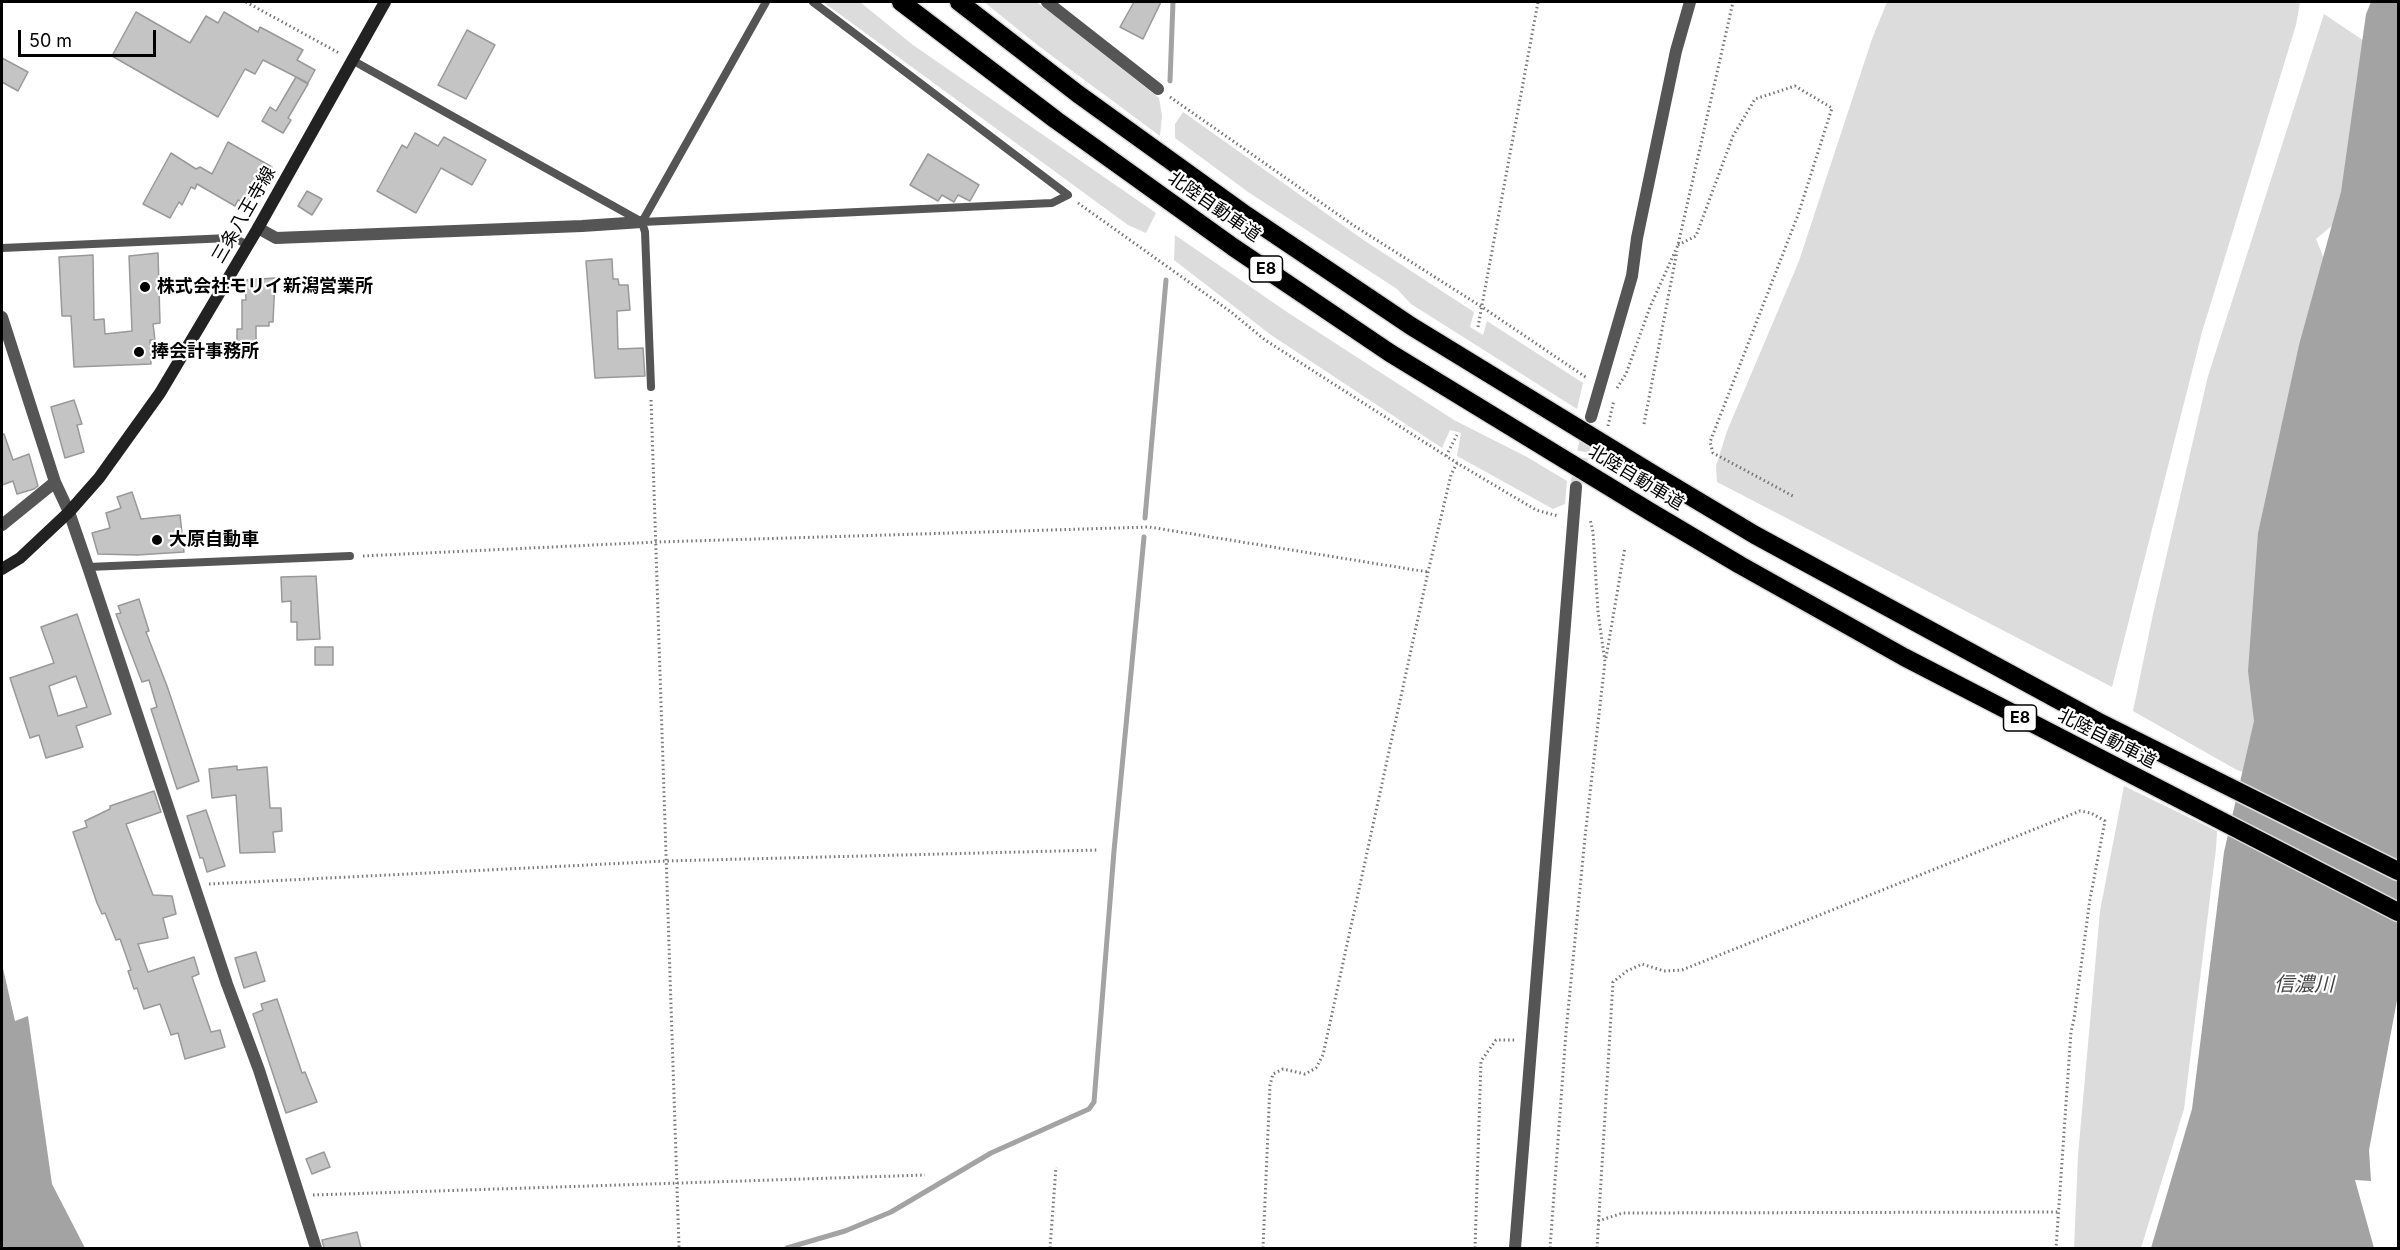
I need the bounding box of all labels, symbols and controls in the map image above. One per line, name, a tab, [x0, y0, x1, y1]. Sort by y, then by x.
scale bar	[21, 18, 159, 56]
text: 50 m	[29, 30, 72, 51]
street label: 三条八王寺線	[208, 163, 280, 267]
street label: 北陸自動車道	[1164, 167, 1264, 247]
road number: E8	[1250, 256, 1282, 282]
place label: 株式会社モリイ新潟営業所	[157, 276, 373, 298]
marker: 株式会社モリイ新潟営業所	[138, 280, 152, 294]
place label: 捧会計事務所	[151, 341, 259, 363]
marker: 捧会計事務所	[132, 345, 146, 359]
street label: 北陸自動車道	[1584, 441, 1688, 515]
place label: 大原自動車	[169, 529, 259, 551]
marker: 大原自動車	[150, 533, 164, 547]
road number: E8	[2004, 705, 2036, 731]
street label: 北陸自動車道	[2054, 705, 2160, 773]
water label: 信濃川	[2274, 973, 2334, 997]

